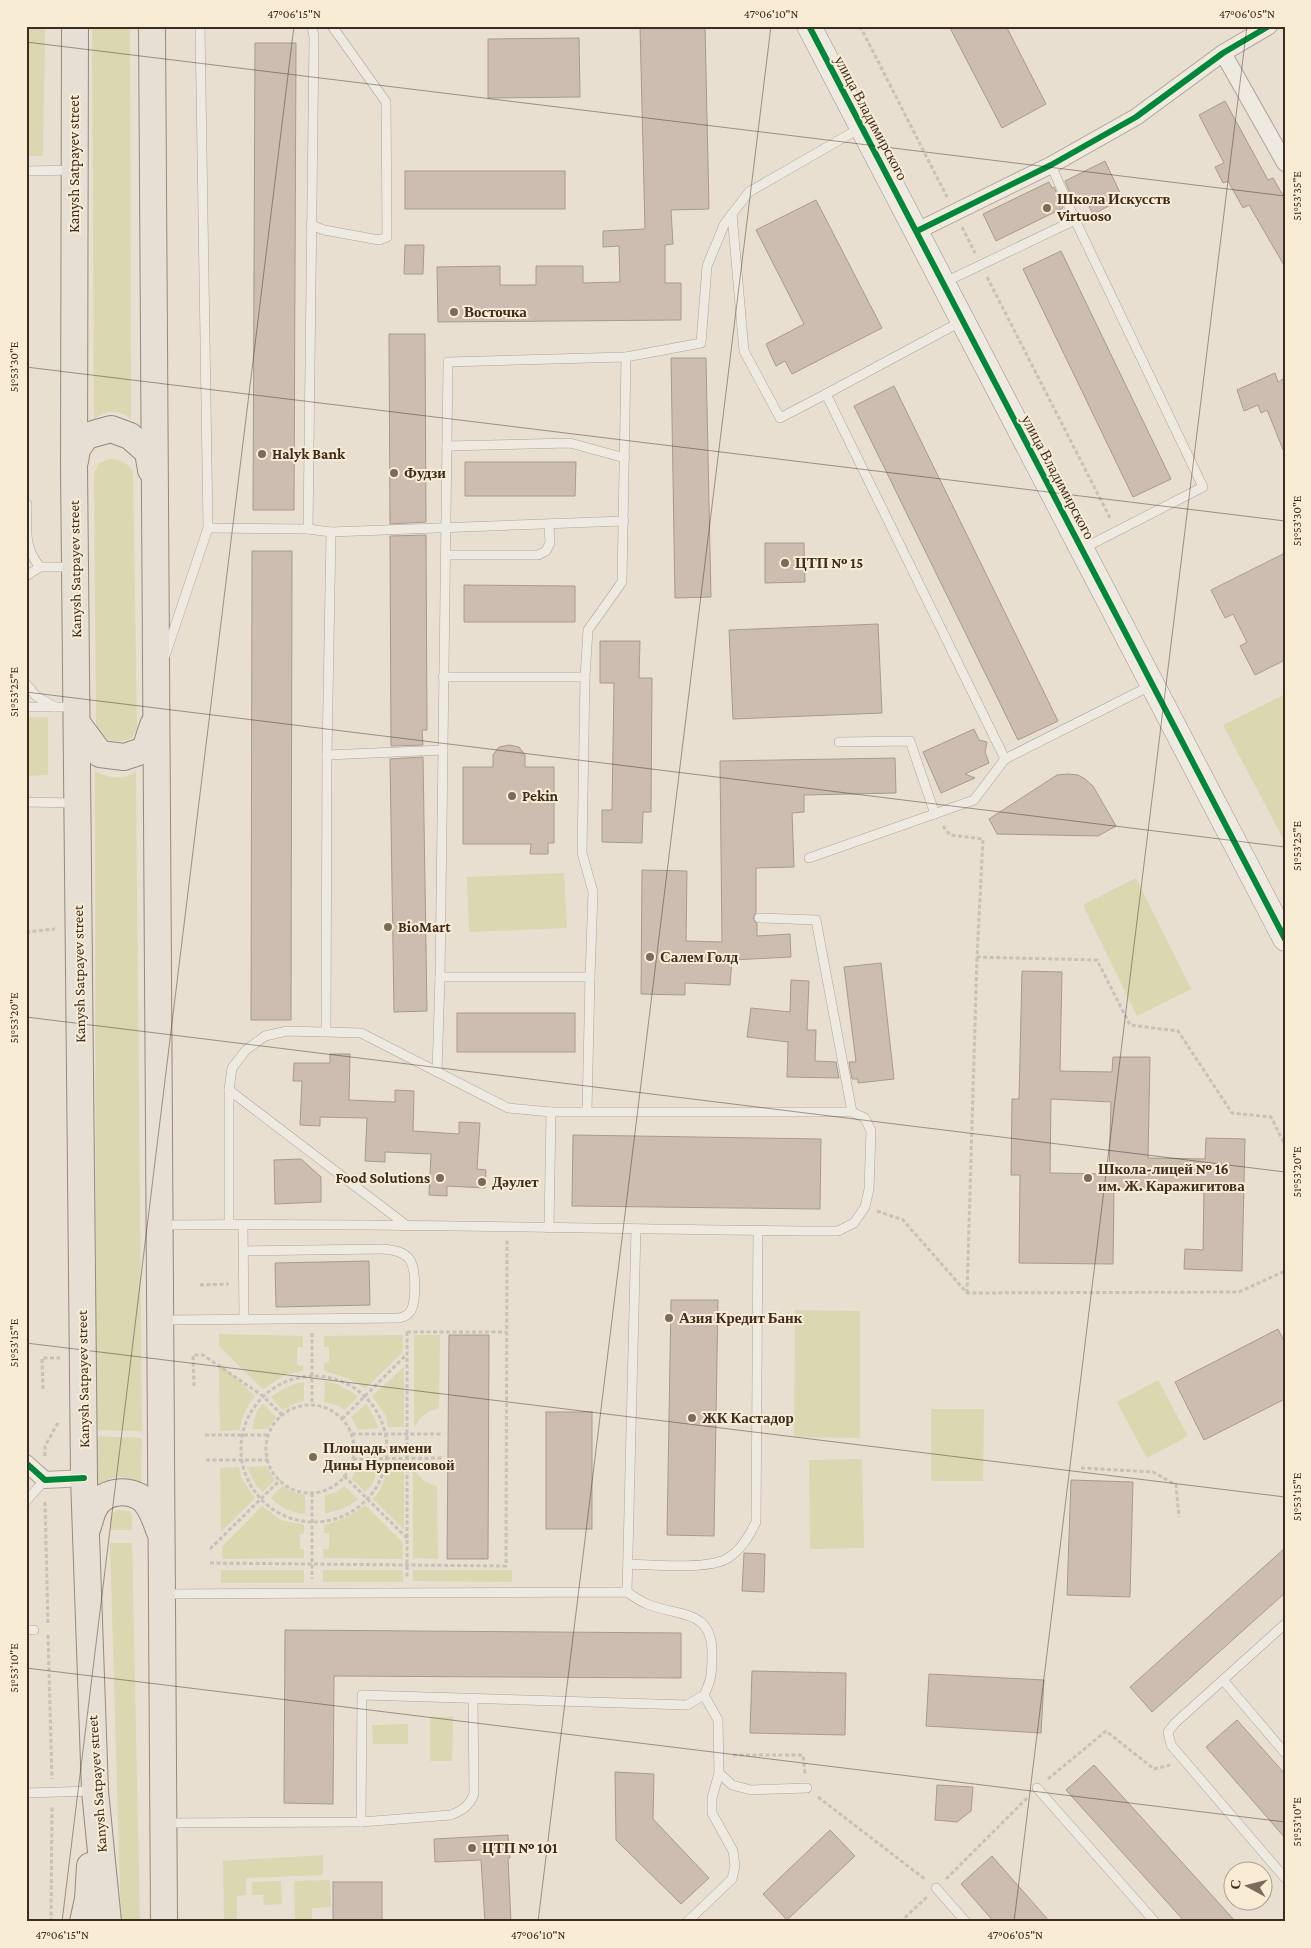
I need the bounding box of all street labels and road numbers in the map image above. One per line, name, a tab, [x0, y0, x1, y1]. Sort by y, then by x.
street label: улица Владимирского	[831, 53, 911, 183]
street label: Kanysh Satpayev street	[66, 94, 83, 233]
street label: улица Владимирского	[1018, 412, 1098, 542]
street label: Kanysh Satpayev street	[66, 499, 85, 638]
street label: Kanysh Satpayev street	[70, 904, 89, 1043]
street label: Kanysh Satpayev street	[74, 1309, 93, 1448]
street label: Kanysh Satpayev street	[84, 1714, 111, 1853]

